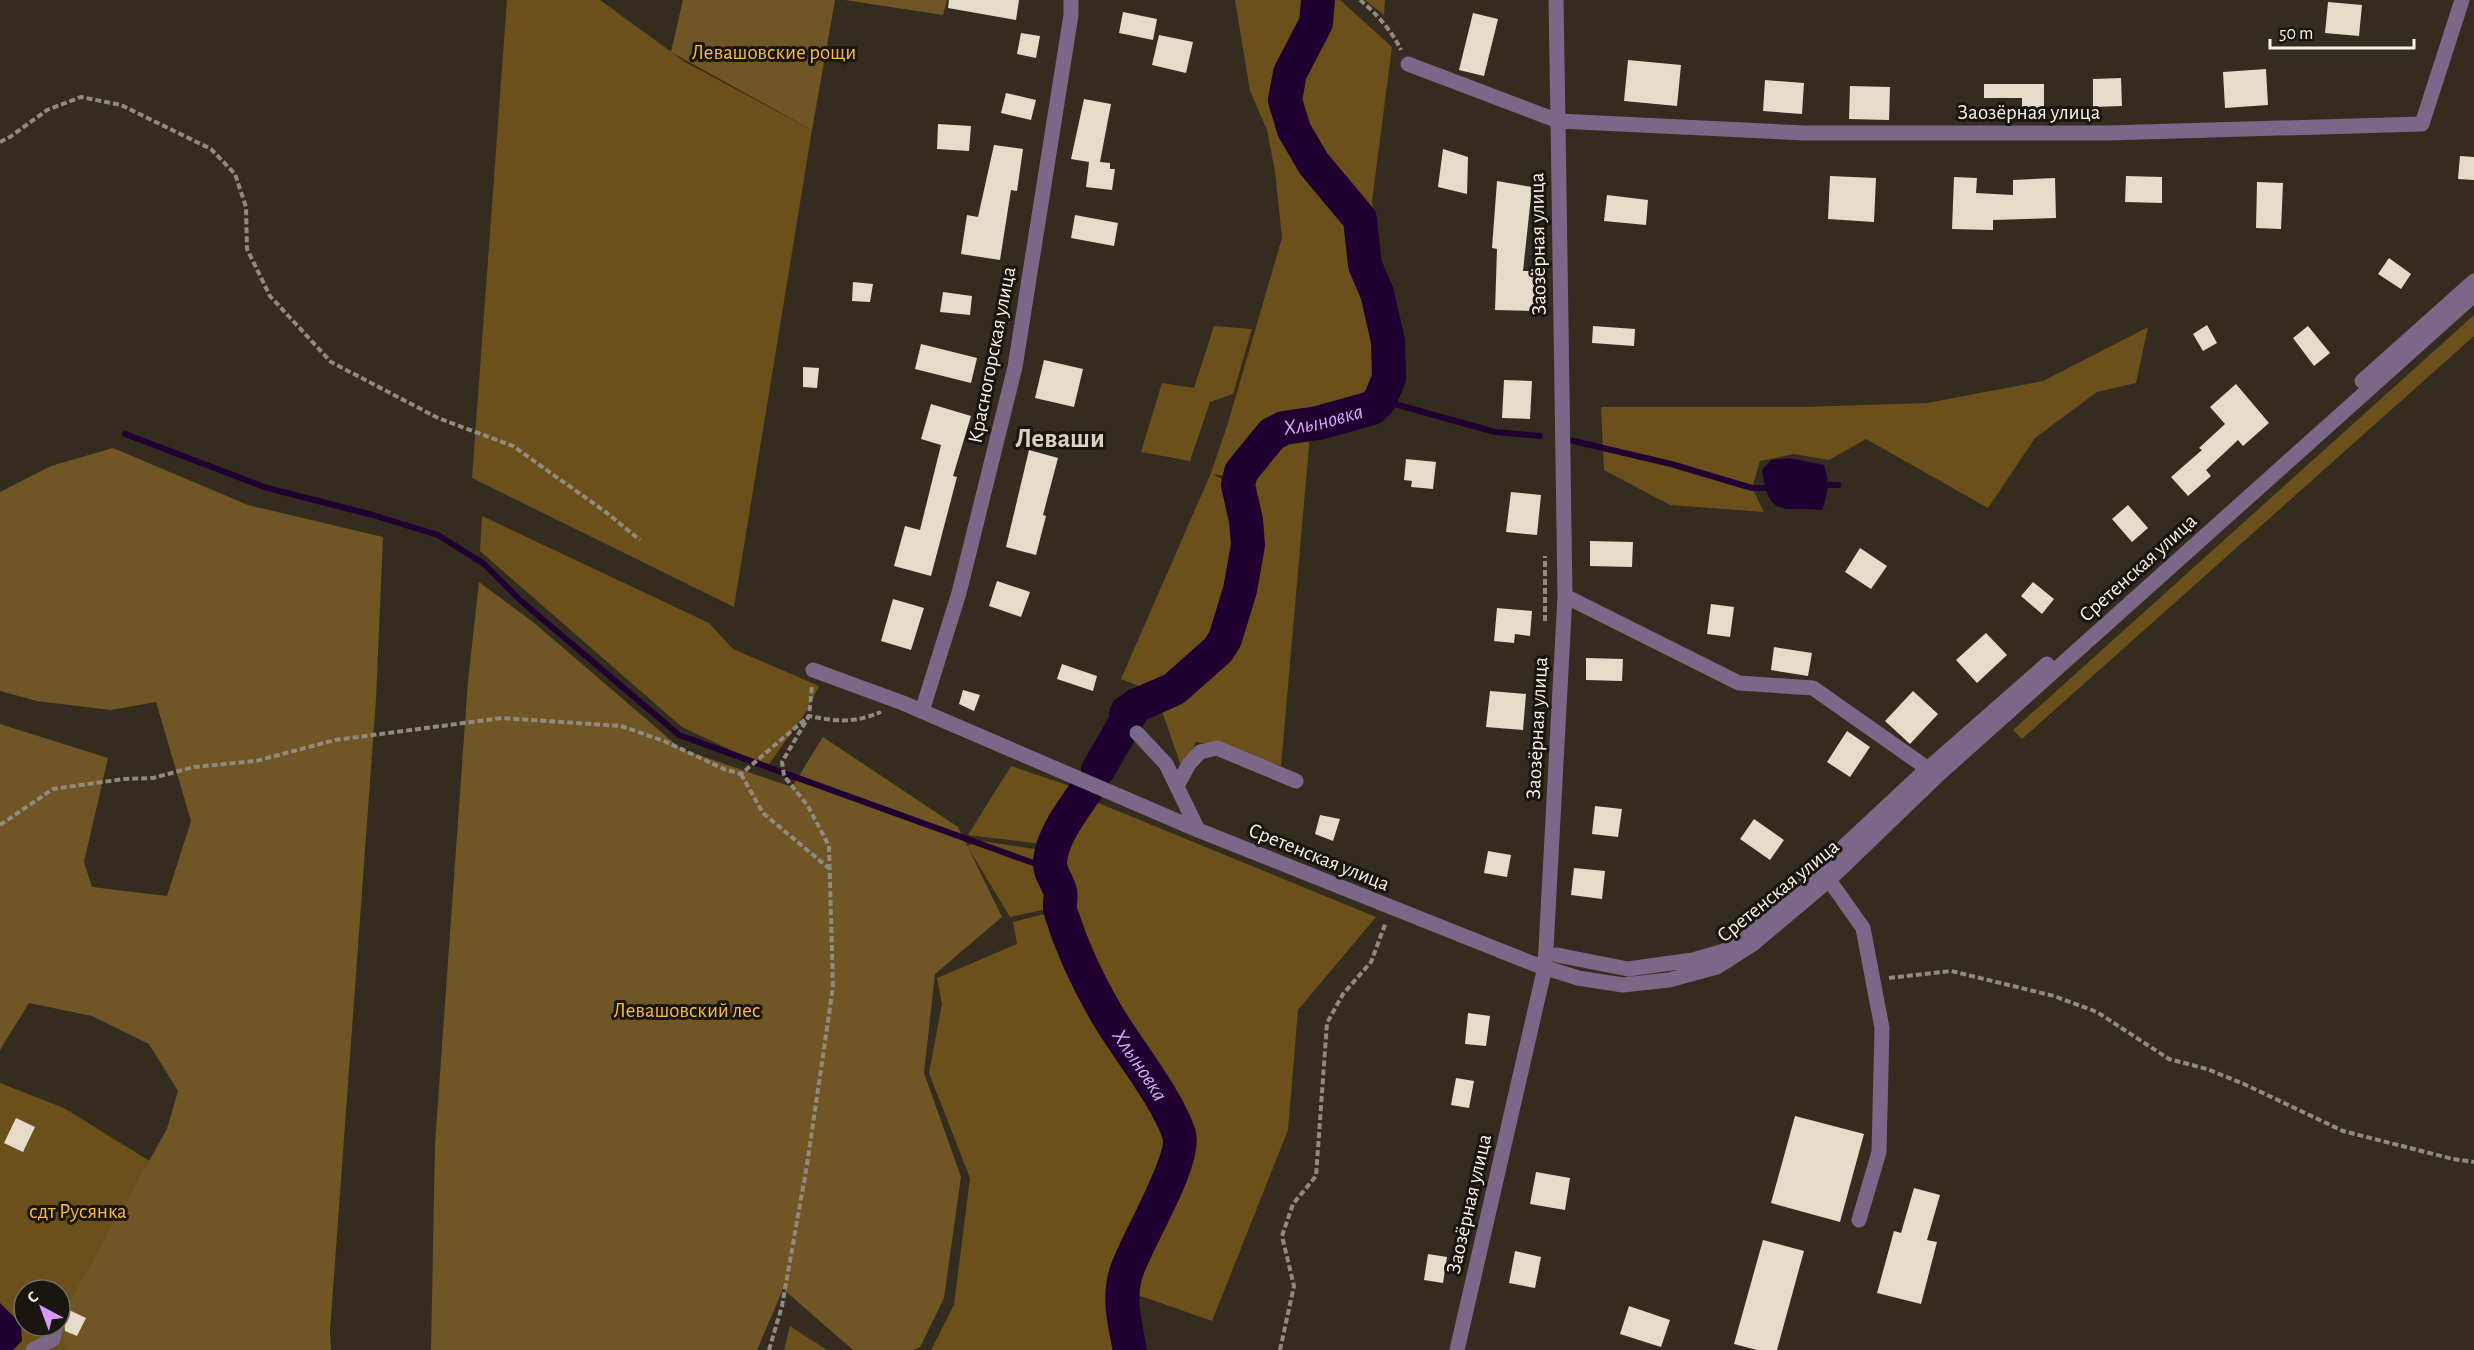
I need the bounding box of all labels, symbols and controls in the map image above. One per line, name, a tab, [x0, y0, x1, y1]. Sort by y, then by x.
scale bar	[2270, 12, 2414, 50]
text: 50 m	[2279, 25, 2313, 43]
park label: Левашовские рощи	[692, 42, 856, 63]
street label: Заозёрная улица	[1958, 102, 2101, 123]
street label: Заозёрная улица	[1526, 172, 1550, 316]
street label: Красногорская улица	[965, 265, 1020, 445]
water label: Хлыновка	[1282, 400, 1365, 439]
district label: Леваши	[1015, 425, 1105, 452]
street label: Сретенская улица	[2075, 510, 2201, 626]
street label: Заозёрная улица	[1523, 656, 1551, 800]
street label: Сретенская улица	[1245, 819, 1393, 895]
street label: Сретенская улица	[1713, 835, 1843, 946]
park label: Левашовский лес	[614, 1000, 760, 1021]
water label: Хлыновка	[1108, 1025, 1172, 1105]
street label: Заозёрная улица	[1443, 1132, 1495, 1276]
park label: сдт Русянка	[29, 1201, 127, 1222]
north arrow	[12, 1278, 72, 1338]
text: С	[24, 1288, 42, 1306]

